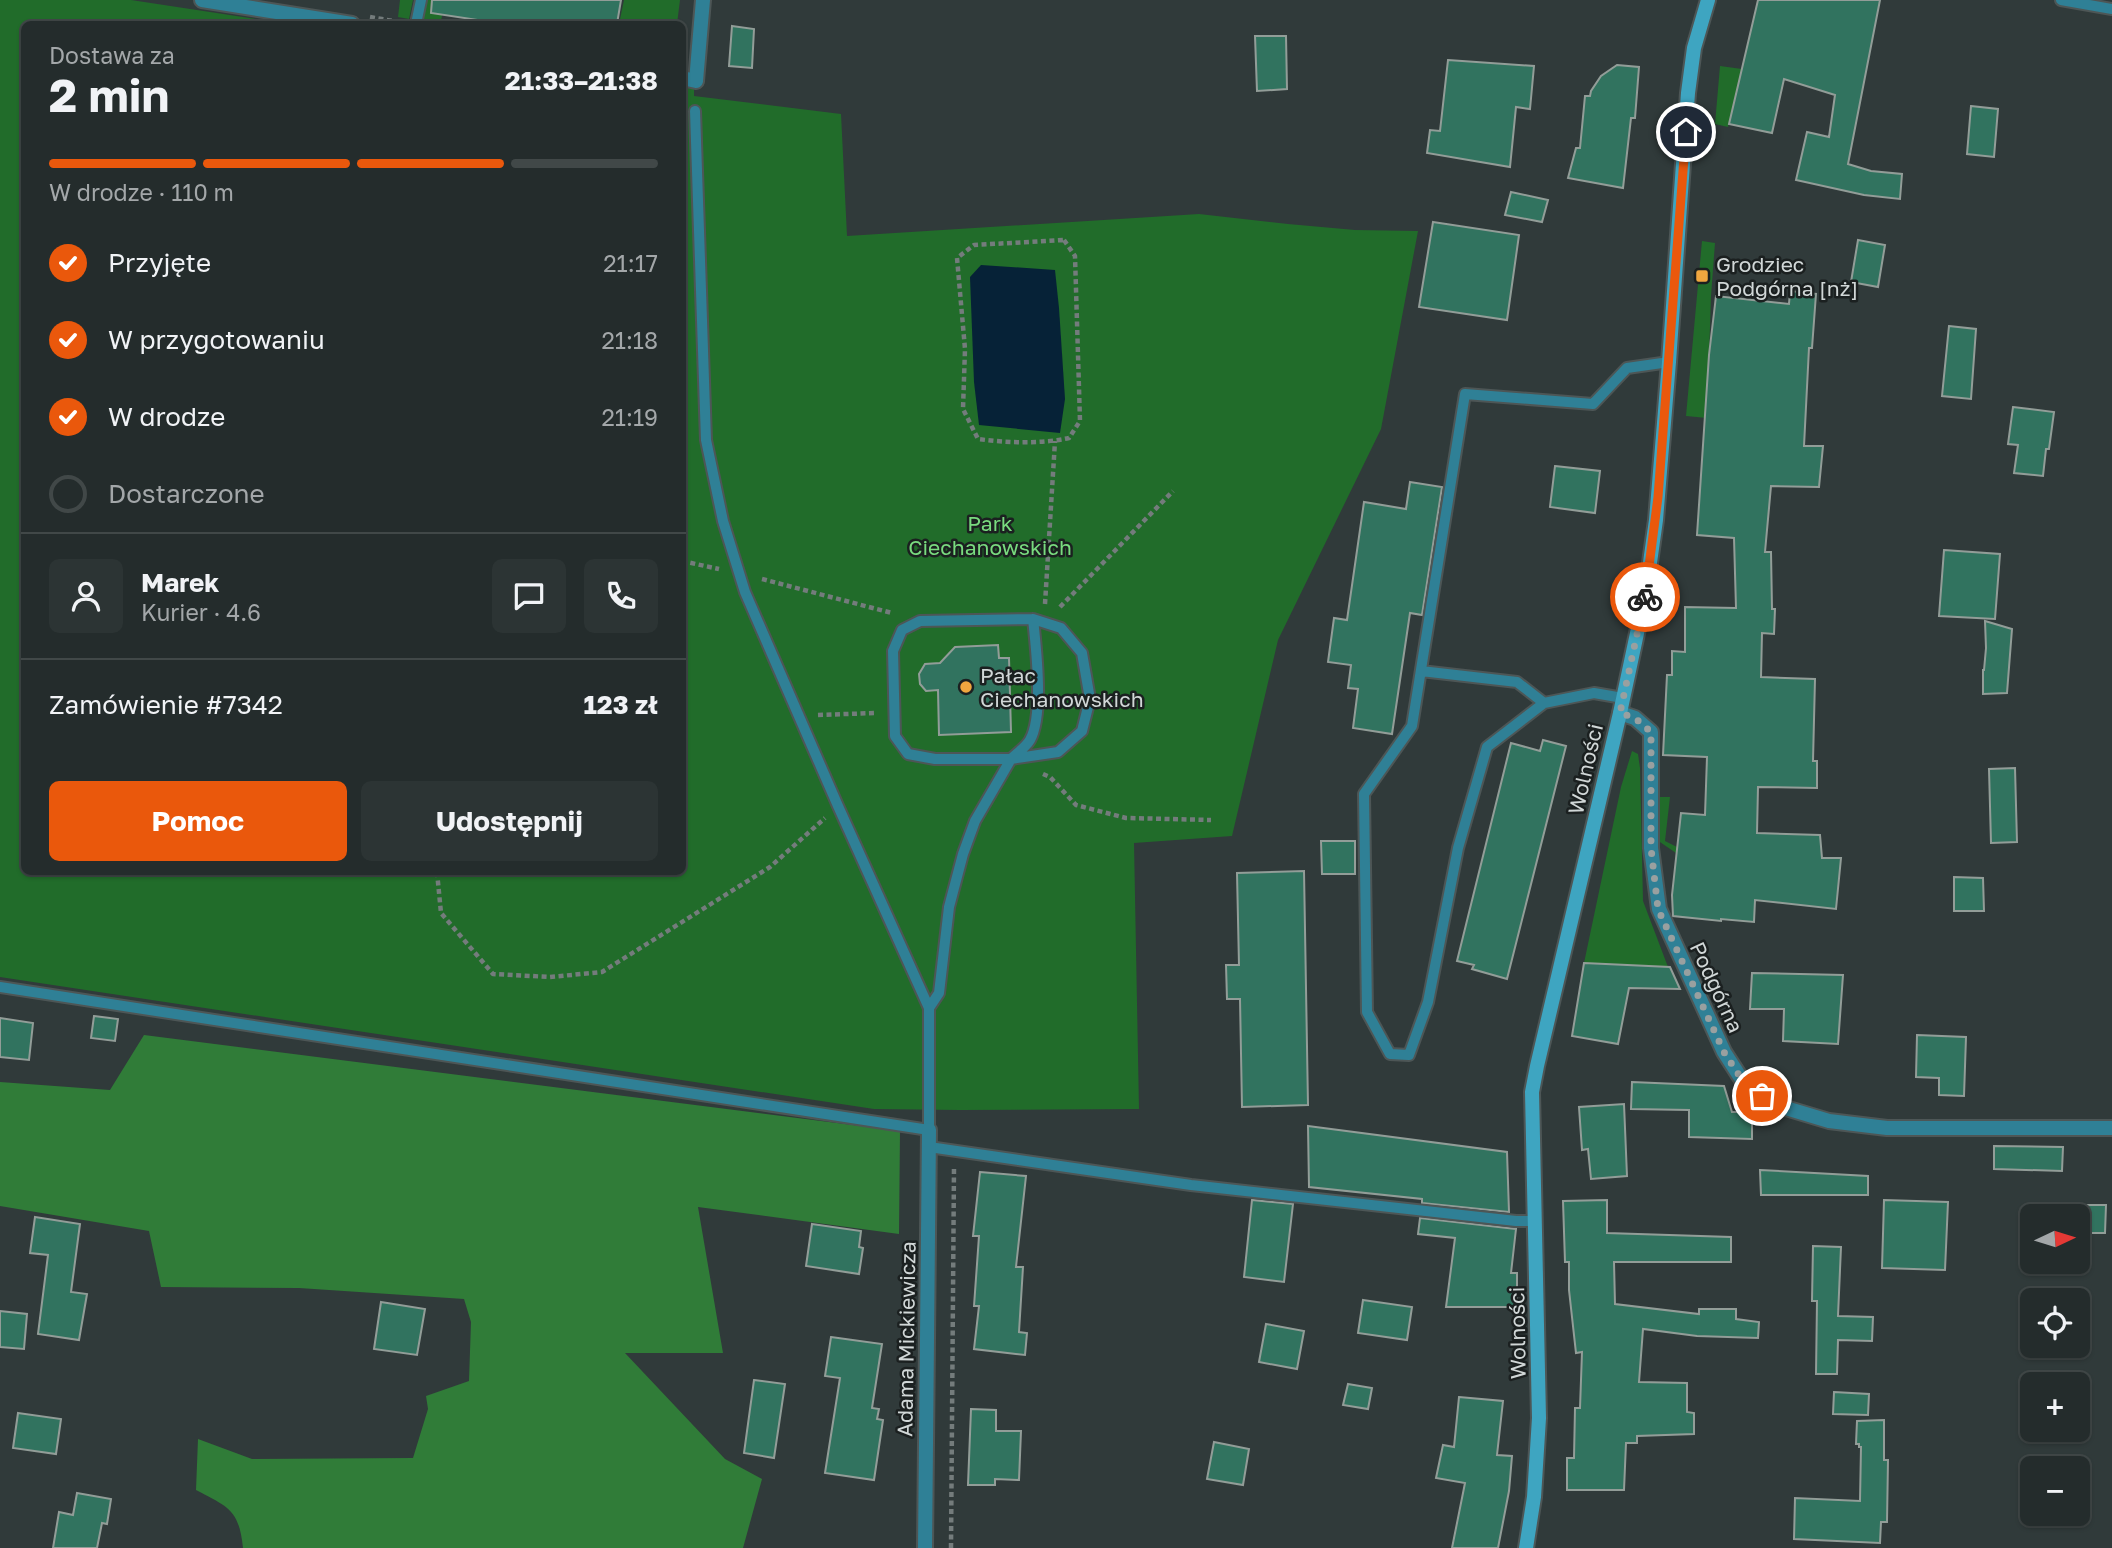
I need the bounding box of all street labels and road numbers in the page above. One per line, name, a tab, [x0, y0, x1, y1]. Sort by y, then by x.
street label: Wolności	[1562, 721, 1608, 817]
street label: Podgórna	[1685, 937, 1749, 1037]
street label: Adama Mickiewicza	[891, 1241, 921, 1437]
street label: Wolności	[1503, 1287, 1531, 1379]

